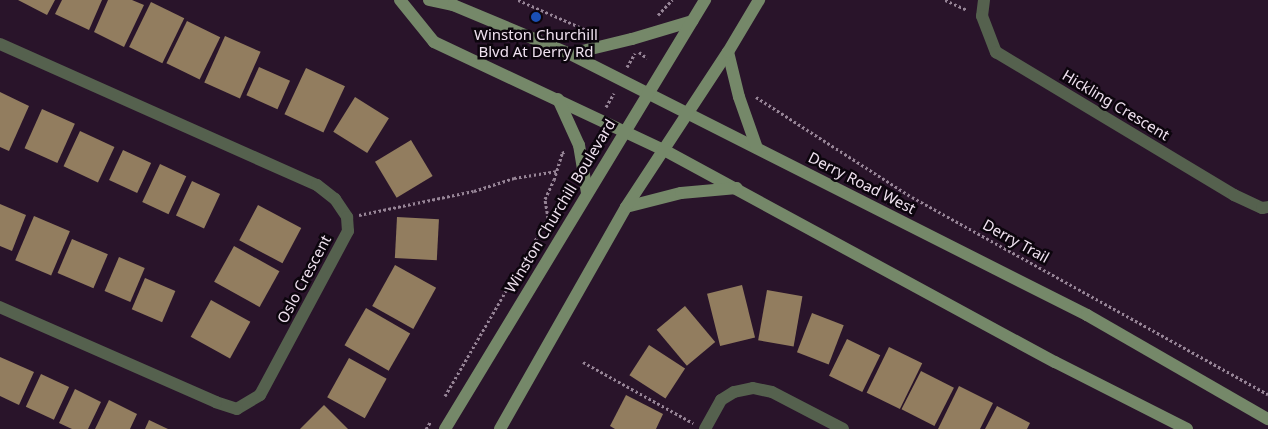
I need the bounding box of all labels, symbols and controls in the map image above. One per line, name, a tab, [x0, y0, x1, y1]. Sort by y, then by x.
marker: Winston Churchill Blvd At Derry Rd	[530, 11, 542, 23]
place label: Winston Churchill Blvd At Derry Rd	[474, 25, 598, 60]
street label: Hickling Crescent	[1059, 66, 1173, 144]
street label: Winston Churchill Boulevard	[501, 116, 619, 296]
street label: Derry Road West	[805, 148, 919, 218]
street label: Derry Trail	[980, 215, 1052, 267]
street label: Oslo Crescent	[273, 232, 335, 326]

